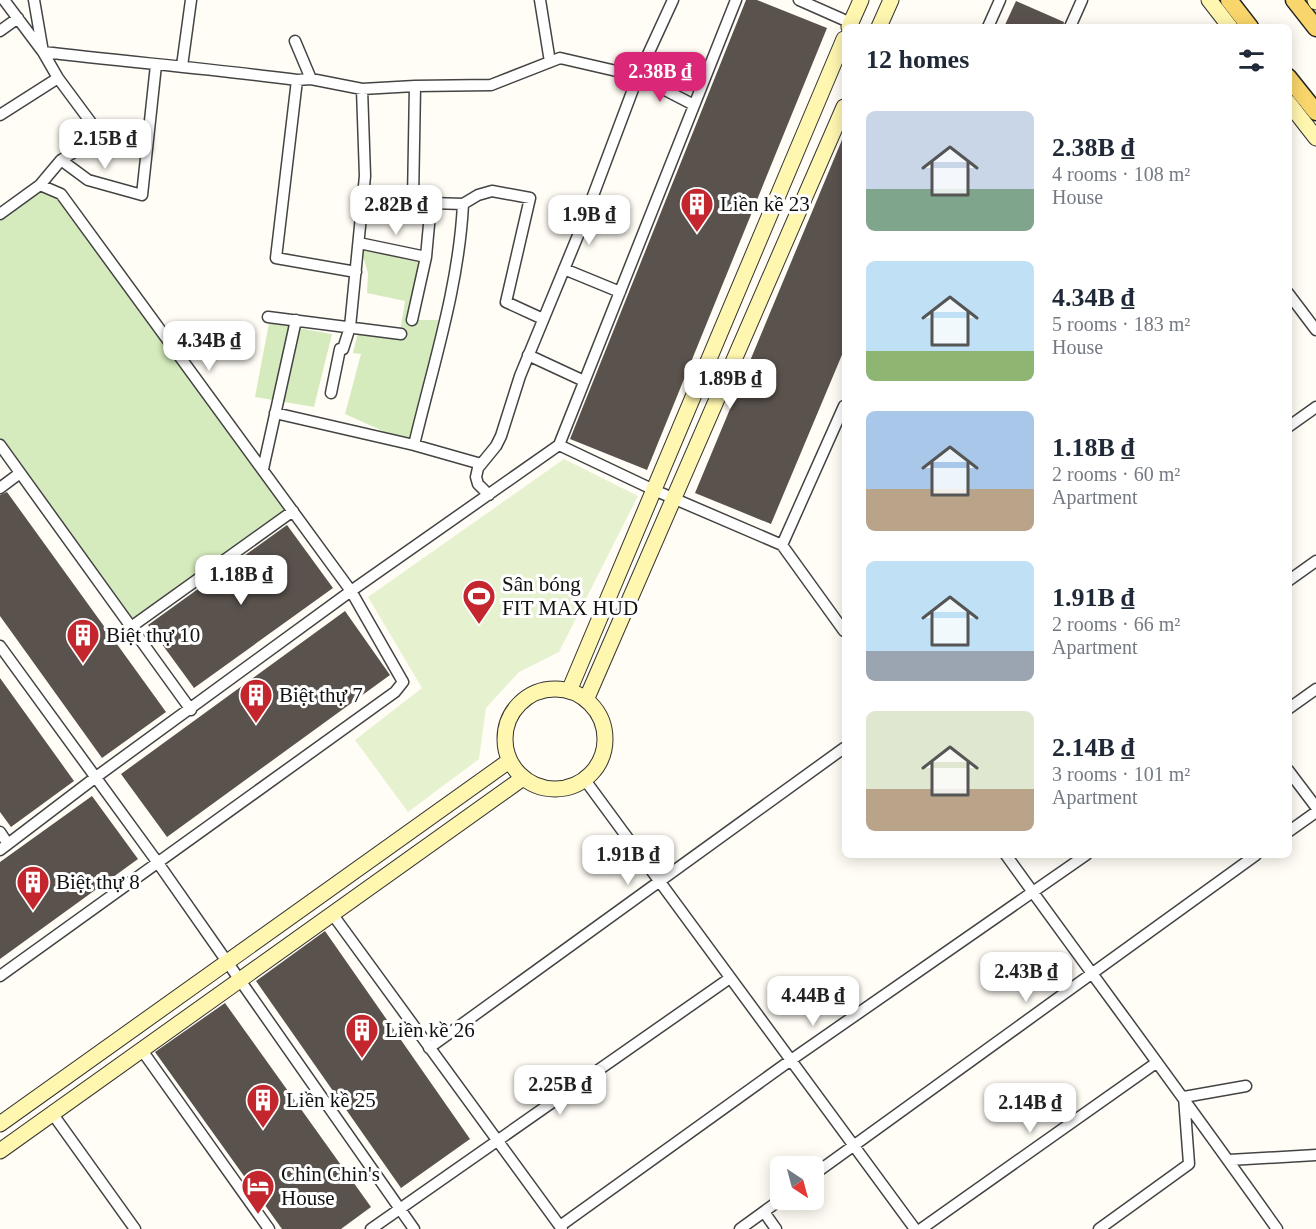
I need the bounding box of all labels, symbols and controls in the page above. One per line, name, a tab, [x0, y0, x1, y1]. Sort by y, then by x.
icon: filters	[1235, 44, 1268, 77]
text: 12 homes	[866, 45, 969, 74]
pin: 2.38B ₫	[605, 52, 715, 103]
text: 2.38B ₫	[628, 60, 692, 82]
pin: 2.15B ₫	[50, 119, 160, 170]
text: 2.15B ₫	[73, 127, 137, 149]
text: 2.38B ₫	[1052, 133, 1135, 162]
icon: home	[914, 135, 986, 207]
text: 4 rooms · 108 m²	[1052, 163, 1190, 185]
pin: 2.82B ₫	[341, 185, 451, 236]
building icon: Liền kề 23	[679, 186, 715, 233]
text: House	[1052, 186, 1103, 208]
place label: Liền kề 23	[720, 192, 810, 216]
text: 2.82B ₫	[364, 193, 428, 215]
pin: 1.9B ₫	[540, 195, 638, 246]
text: 1.9B ₫	[562, 203, 616, 225]
text: 4.34B ₫	[1052, 283, 1135, 312]
icon: home	[914, 285, 986, 357]
text: 5 rooms · 183 m²	[1052, 313, 1190, 335]
pin: 4.34B ₫	[154, 321, 264, 372]
text: 4.34B ₫	[177, 329, 241, 351]
text: House	[1052, 336, 1103, 358]
pin: 1.89B ₫	[675, 359, 785, 410]
text: 1.89B ₫	[698, 367, 762, 389]
text: 1.18B ₫	[1052, 433, 1135, 462]
icon: home	[914, 435, 986, 507]
text: 2 rooms · 60 m²	[1052, 463, 1180, 485]
text: Apartment	[1052, 486, 1138, 508]
pin: 1.18B ₫	[186, 555, 296, 606]
text: 1.18B ₫	[209, 563, 273, 585]
place label: Sân bóng FIT MAX HUD	[502, 572, 638, 620]
sports icon: Sân bóng FIT MAX HUD	[461, 578, 497, 625]
text: 1.91B ₫	[1052, 583, 1135, 612]
icon: home	[914, 585, 986, 657]
text: 2 rooms · 66 m²	[1052, 613, 1180, 635]
building icon: Biệt thự 10	[65, 617, 101, 664]
place label: Biệt thự 10	[106, 623, 200, 647]
text: Apartment	[1052, 636, 1138, 658]
building icon: Biệt thự 7	[238, 677, 274, 724]
place label: Biệt thự 7	[279, 683, 363, 707]
text: 2.14B ₫	[1052, 733, 1135, 762]
icon: home	[914, 735, 986, 807]
text: 3 rooms · 101 m²	[1052, 763, 1190, 785]
text: Apartment	[1052, 786, 1138, 808]
pin: 1.91B ₫	[573, 835, 683, 886]
text: 1.91B ₫	[596, 843, 660, 865]
building icon: Biệt thự 8	[15, 864, 51, 911]
place label: Biệt thự 8	[56, 870, 140, 894]
pin: 2.43B ₫	[971, 952, 1081, 1003]
text: 2.43B ₫	[994, 960, 1058, 982]
pin: 4.44B ₫	[758, 976, 868, 1027]
text: 4.44B ₫	[781, 984, 845, 1006]
building icon: Liền kề 26	[344, 1012, 380, 1059]
place label: Liền kề 26	[385, 1018, 475, 1042]
pin: 2.25B ₫	[505, 1065, 615, 1116]
text: 2.25B ₫	[528, 1073, 592, 1095]
building icon: Liền kề 25	[245, 1082, 281, 1129]
pin: 2.14B ₫	[975, 1083, 1085, 1134]
place label: Liền kề 25	[286, 1088, 376, 1112]
text: 2.14B ₫	[998, 1091, 1062, 1113]
north arrow	[770, 1156, 824, 1210]
map controls	[770, 1156, 824, 1210]
place label: Chin Chin's House	[281, 1162, 380, 1210]
hotel icon: Chin Chin's House	[240, 1168, 276, 1215]

